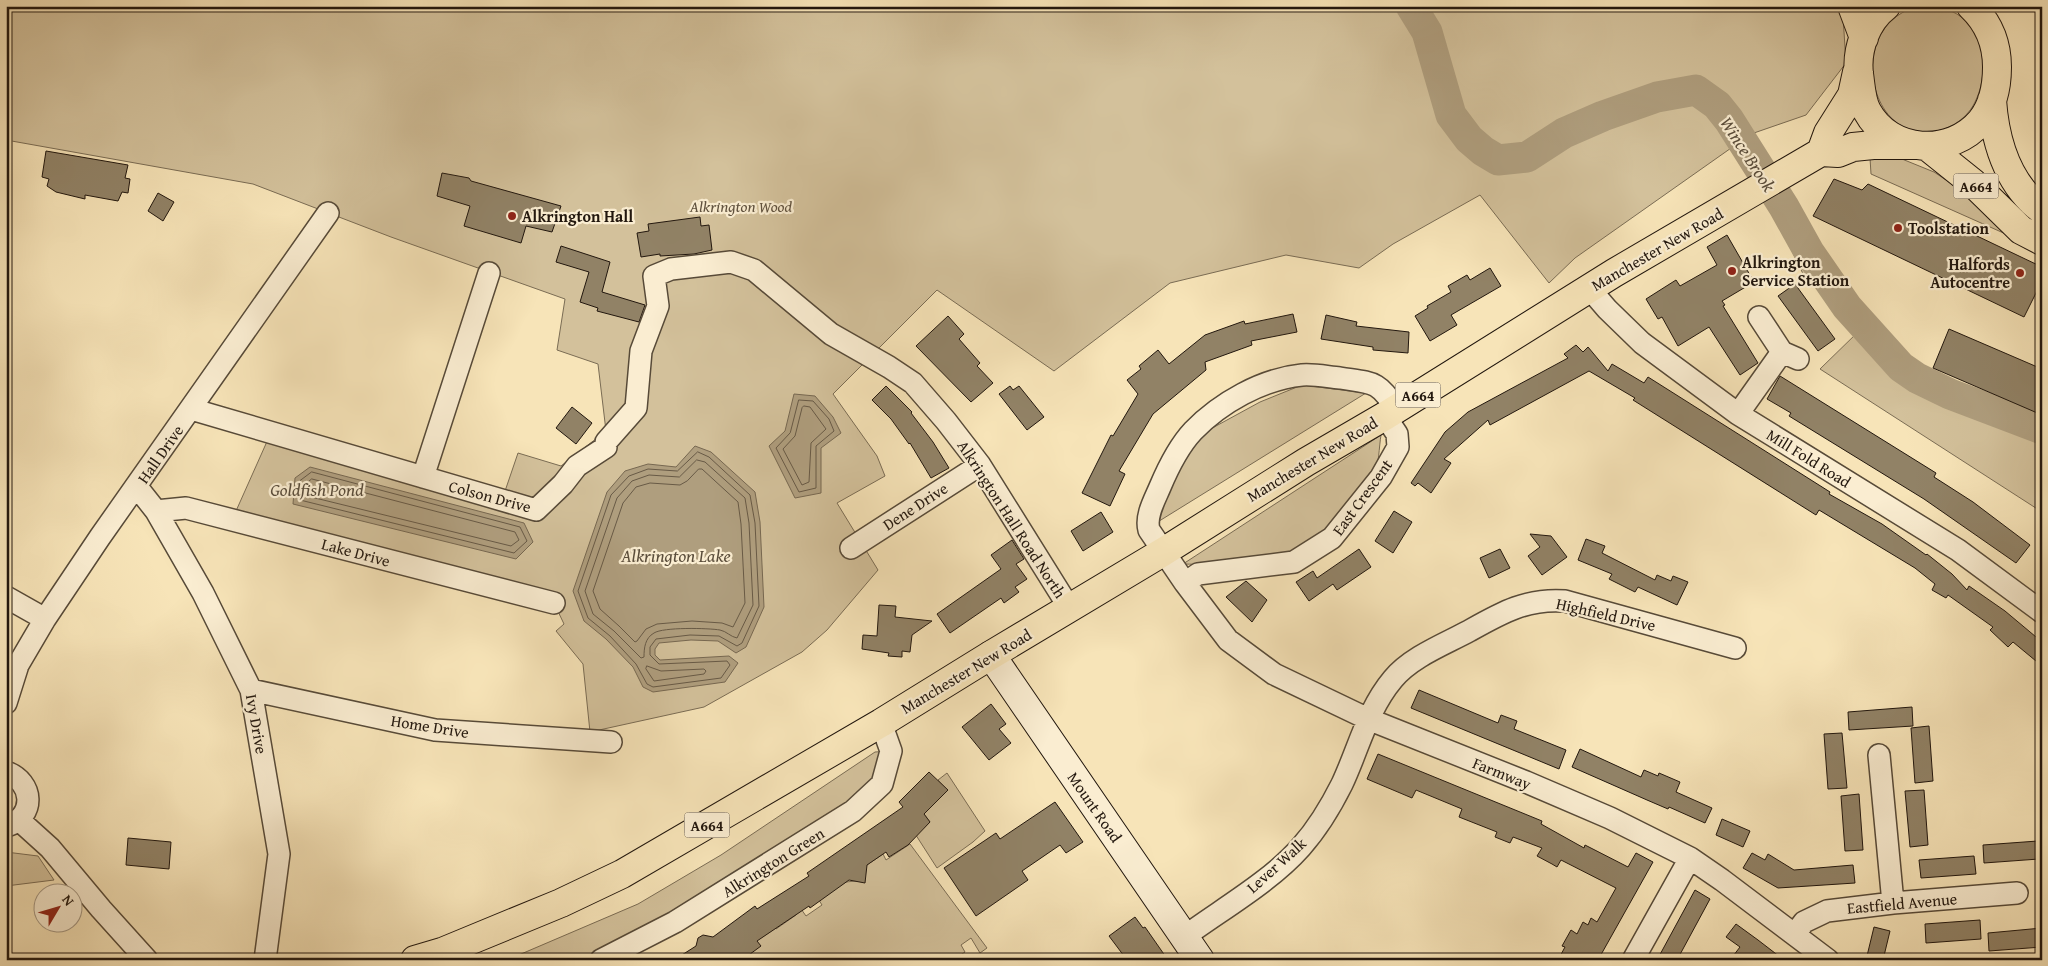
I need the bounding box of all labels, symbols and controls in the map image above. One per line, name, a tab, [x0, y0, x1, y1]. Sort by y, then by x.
water label: Wince Brook	[1714, 111, 1783, 198]
road number: A664	[1954, 174, 1998, 198]
park label: Alkrington Wood	[689, 194, 792, 218]
street label: Manchester New Road	[1586, 201, 1728, 297]
place label: Alkrington Hall	[522, 204, 633, 228]
marker: Alkrington Hall	[506, 210, 518, 222]
place label: Toolstation	[1908, 216, 1989, 240]
marker: Toolstation	[1892, 222, 1904, 234]
place label: Alkrington Service Station	[1742, 250, 1850, 292]
place label: Halfords Autocentre	[1930, 252, 2010, 294]
marker: Alkrington Service Station	[1726, 265, 1738, 277]
marker: Halfords Autocentre	[2014, 267, 2026, 279]
road number: A664	[1396, 382, 1440, 408]
street label: Manchester New Road	[1242, 410, 1382, 508]
street label: Hall Drive	[131, 420, 189, 488]
street label: Mill Fold Road	[1762, 423, 1856, 494]
street label: Alkrington Hall Road North	[952, 435, 1072, 603]
street label: East Crescent	[1326, 454, 1398, 540]
street label: Colson Drive	[446, 474, 534, 518]
water label: Goldfish Pond	[270, 476, 364, 503]
street label: Dene Drive	[878, 476, 952, 536]
street label: Lake Drive	[319, 531, 393, 573]
water label: Alkrington Lake	[620, 542, 731, 569]
street label: Highfield Drive	[1554, 591, 1658, 637]
street label: Manchester New Road	[896, 622, 1036, 720]
street label: Ivy Drive	[240, 692, 274, 756]
street label: Home Drive	[389, 708, 471, 744]
street label: Farmway	[1469, 750, 1535, 796]
street label: Mount Road	[1062, 767, 1128, 848]
road number: A664	[684, 812, 730, 838]
street label: Alkrington Green	[717, 821, 829, 903]
street label: Lever Walk	[1241, 831, 1312, 899]
north arrow	[32, 884, 82, 934]
street label: Eastfield Avenue	[1846, 886, 1958, 920]
text: N	[57, 890, 79, 910]

